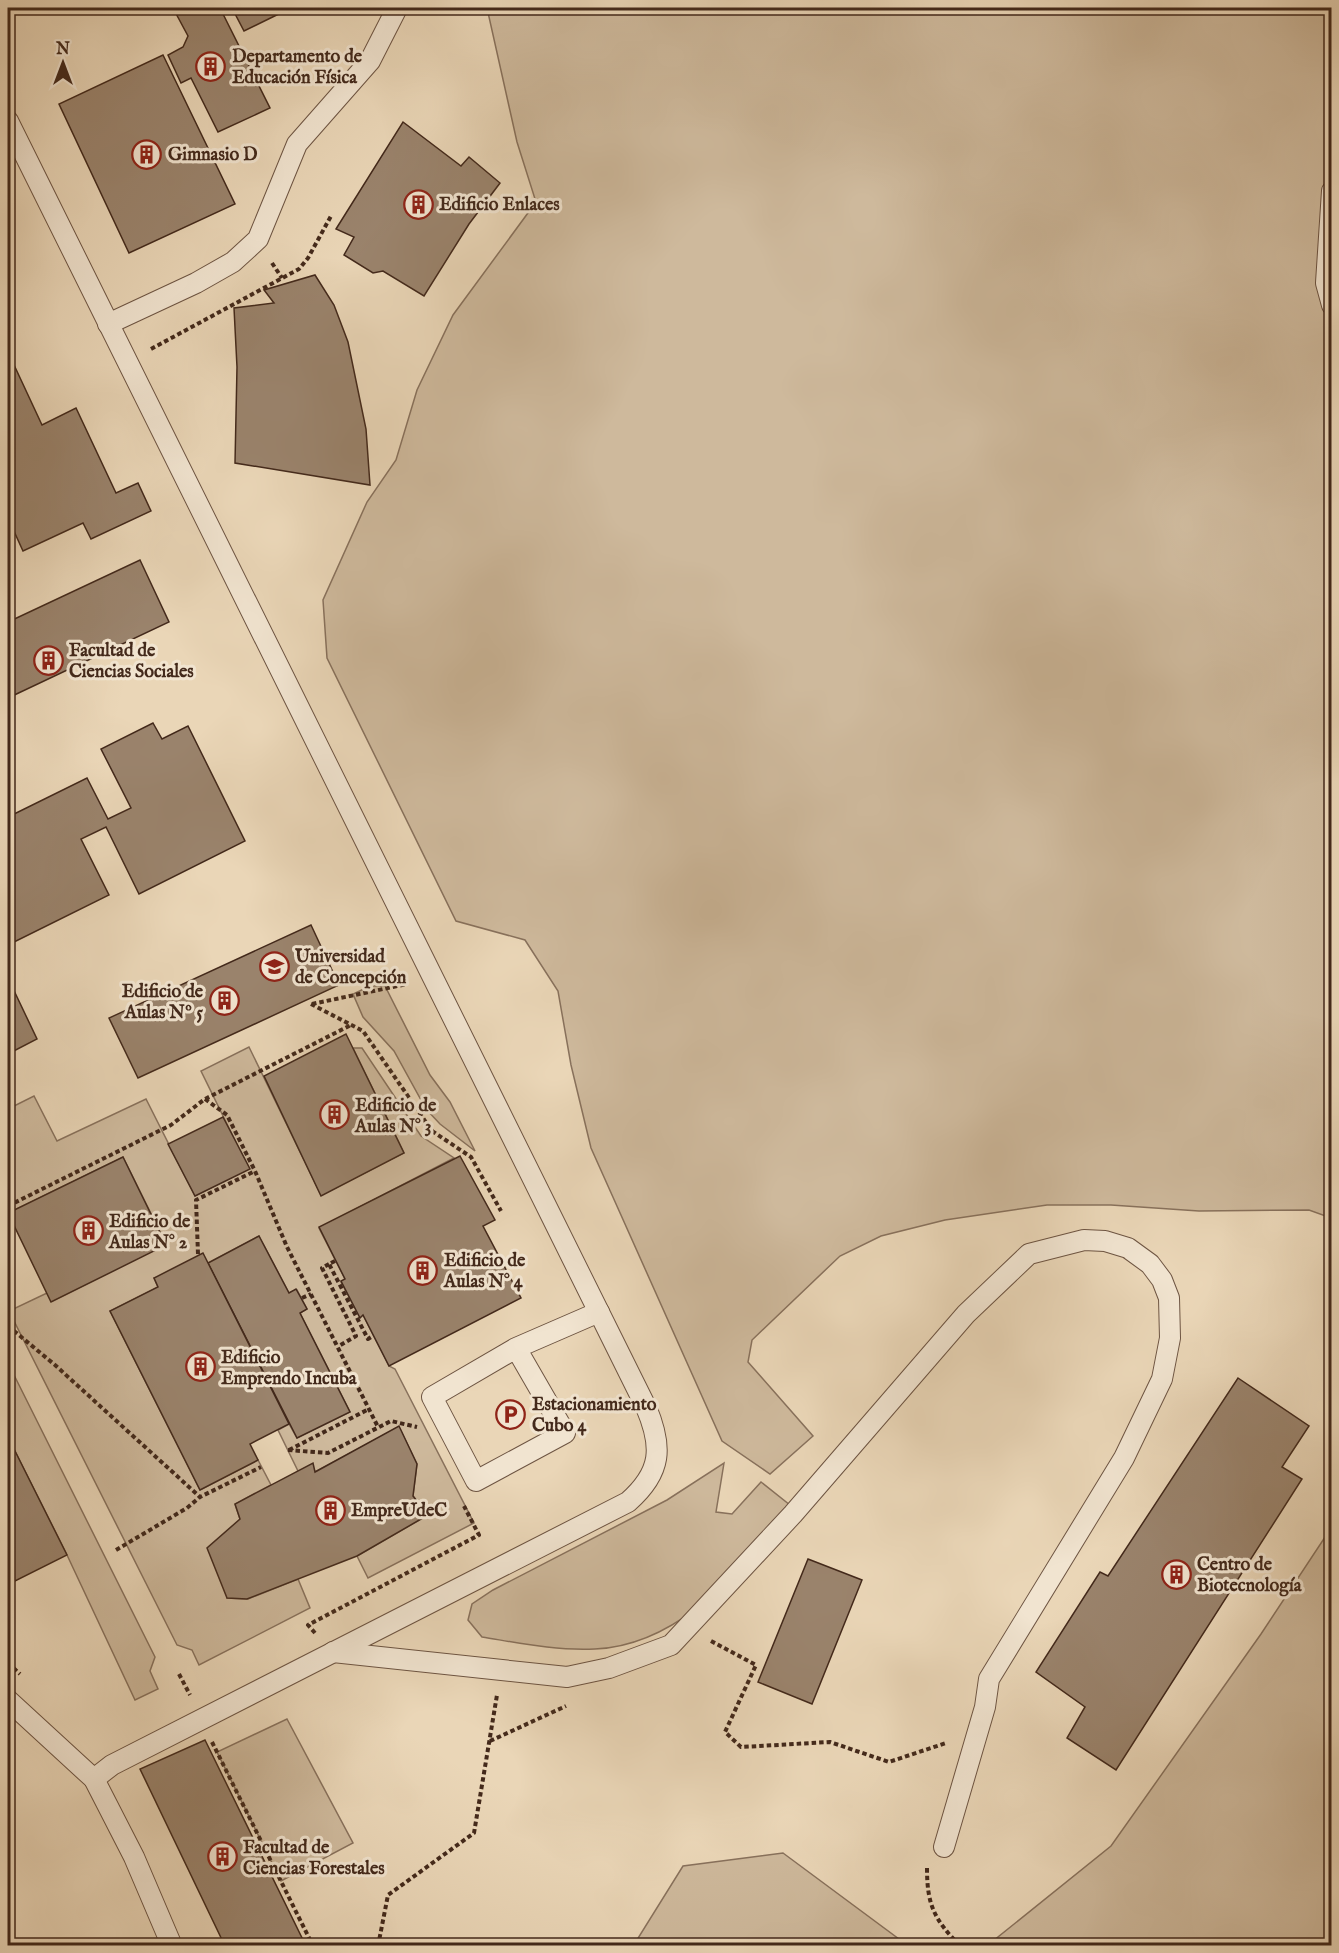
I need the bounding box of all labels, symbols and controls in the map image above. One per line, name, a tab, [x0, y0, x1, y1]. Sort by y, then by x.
north arrow	[33, 33, 93, 93]
text: N	[55, 40, 70, 60]
place label: Departamento de Educación Física	[232, 46, 363, 90]
building icon: Departamento de Educación Física	[195, 50, 227, 82]
building icon: Gimnasio D	[131, 138, 163, 170]
place label: Gimnasio D	[168, 144, 258, 167]
building icon: Edificio Enlaces	[402, 188, 434, 220]
place label: Edificio Enlaces	[439, 194, 560, 217]
place label: Facultad de Ciencias Sociales	[69, 640, 194, 684]
building icon: Facultad de Ciencias Sociales	[32, 644, 64, 676]
place label: Universidad de Concepción	[294, 946, 407, 990]
school or university icon: Universidad de Concepción	[258, 950, 290, 982]
place label: Edificio de Aulas Nº 5	[122, 981, 204, 1025]
building icon: Edificio de Aulas Nº 5	[208, 985, 240, 1017]
place label: Edificio de Aulas N° 3	[354, 1095, 437, 1139]
building icon: Edificio de Aulas N° 3	[318, 1099, 350, 1131]
place label: Edificio de Aulas N° 2	[108, 1211, 191, 1255]
building icon: Edificio de Aulas N° 2	[72, 1215, 104, 1247]
place label: Edificio de Aulas N° 4	[443, 1250, 526, 1294]
building icon: Edificio de Aulas N° 4	[407, 1254, 439, 1286]
place label: Edificio Emprendo Incuba	[221, 1347, 358, 1391]
building icon: Edificio Emprendo Incuba	[184, 1351, 216, 1383]
place label: Estacionamiento Cubo 4	[532, 1394, 657, 1438]
parking icon: Estacionamiento Cubo 4	[495, 1398, 527, 1430]
building icon: EmpreUdeC	[314, 1494, 346, 1526]
place label: EmpreUdeC	[351, 1500, 447, 1523]
place label: Centro de Biotecnología	[1197, 1554, 1303, 1598]
building icon: Centro de Biotecnología	[1160, 1558, 1192, 1590]
place label: Facultad de Ciencias Forestales	[243, 1837, 385, 1881]
building icon: Facultad de Ciencias Forestales	[206, 1841, 238, 1873]

